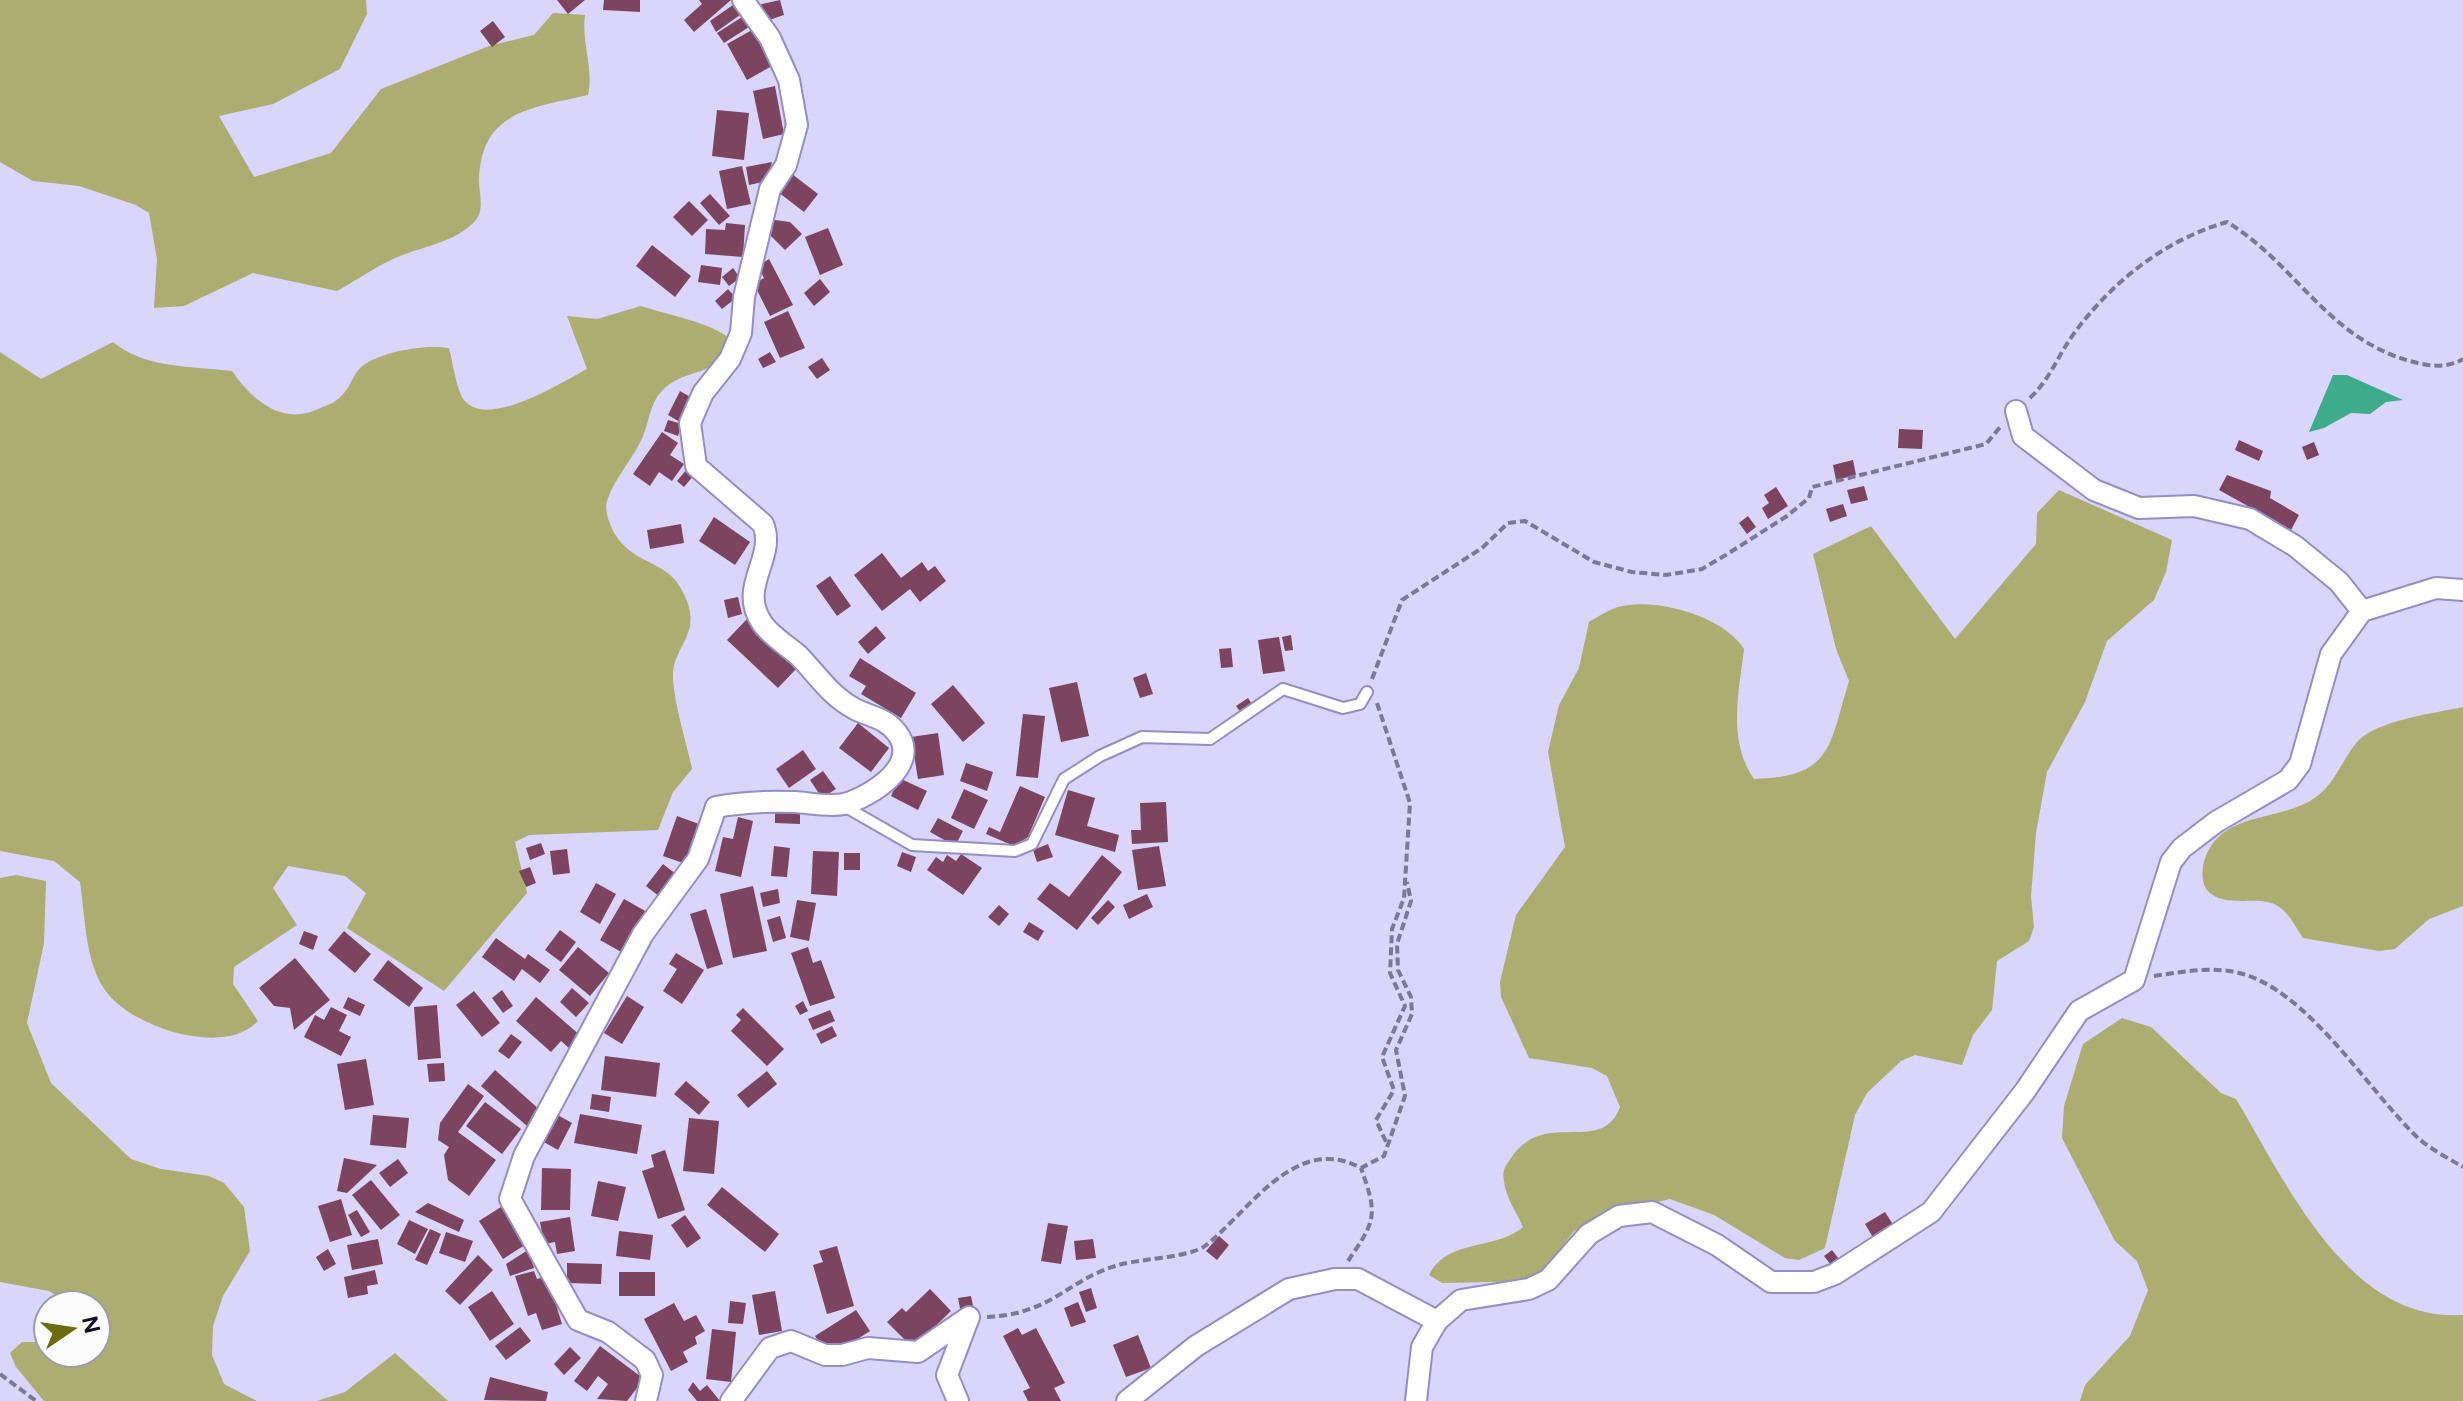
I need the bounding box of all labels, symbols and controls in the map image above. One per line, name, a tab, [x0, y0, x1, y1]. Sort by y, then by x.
north arrow	[32, 1289, 112, 1369]
text: N	[76, 1313, 106, 1336]

